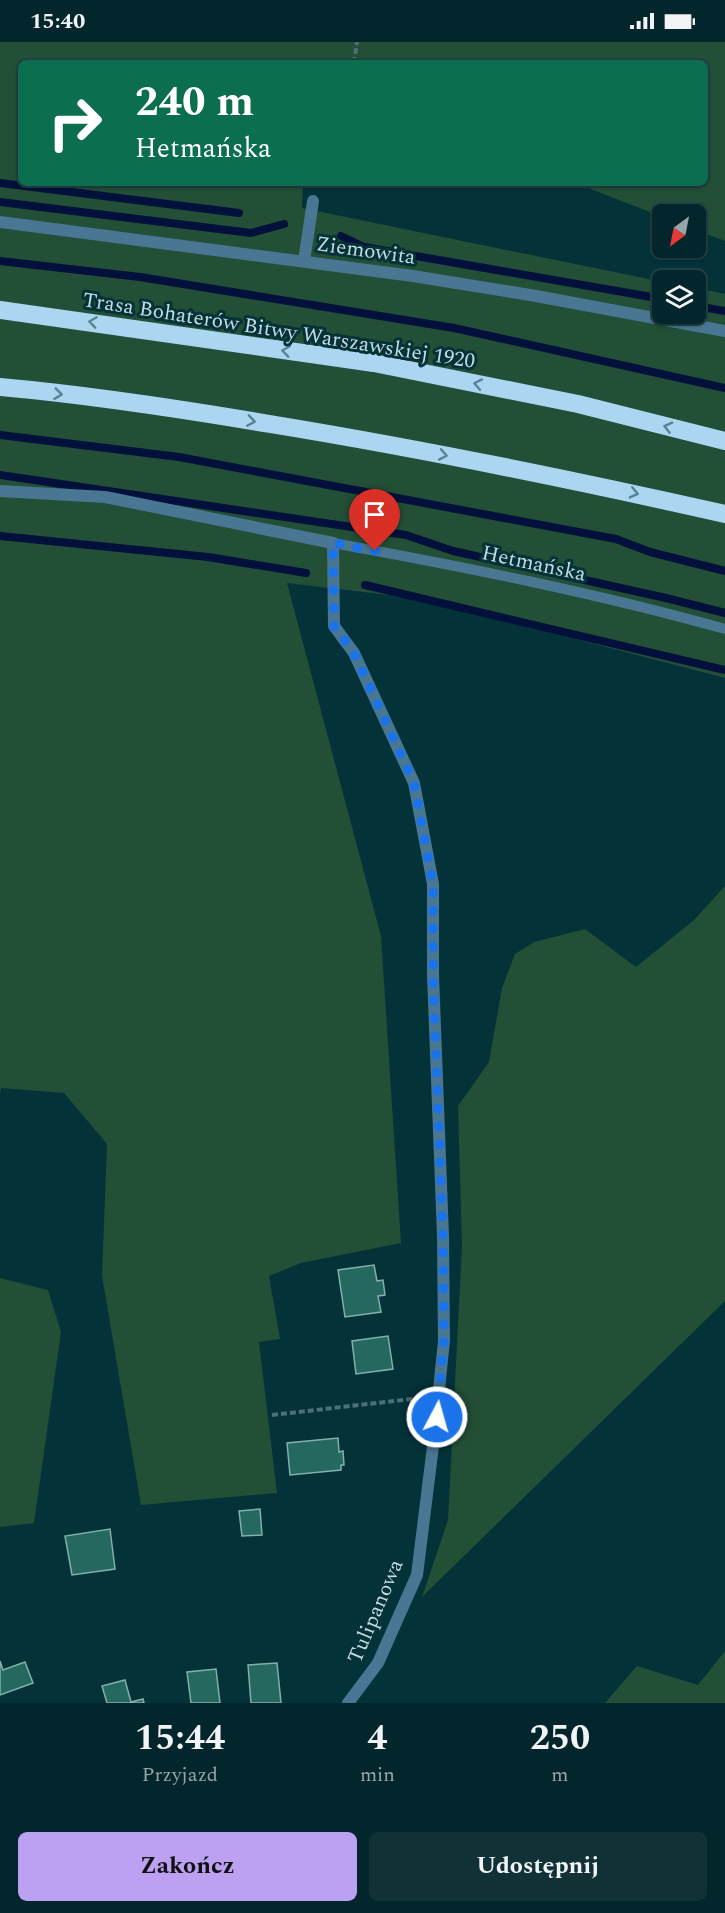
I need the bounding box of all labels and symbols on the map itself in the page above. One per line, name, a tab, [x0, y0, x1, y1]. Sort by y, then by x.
north arrow	[652, 204, 706, 258]
street label: Ziemowita	[314, 228, 418, 274]
street label: Trasa Bohaterów Bitwy Warszawskiej 1920	[80, 284, 477, 378]
one-way arrow	[89, 317, 98, 329]
one-way arrow	[281, 345, 291, 357]
one-way arrow	[473, 378, 483, 391]
one-way arrow	[53, 387, 63, 399]
one-way arrow	[246, 414, 256, 427]
one-way arrow	[663, 422, 674, 434]
one-way arrow	[438, 448, 448, 461]
one-way arrow	[629, 486, 639, 499]
pin	[349, 489, 400, 551]
street label: Hetmańska	[479, 537, 590, 591]
position arrow	[405, 1385, 469, 1449]
street label: Tulipanowa	[340, 1554, 413, 1668]

